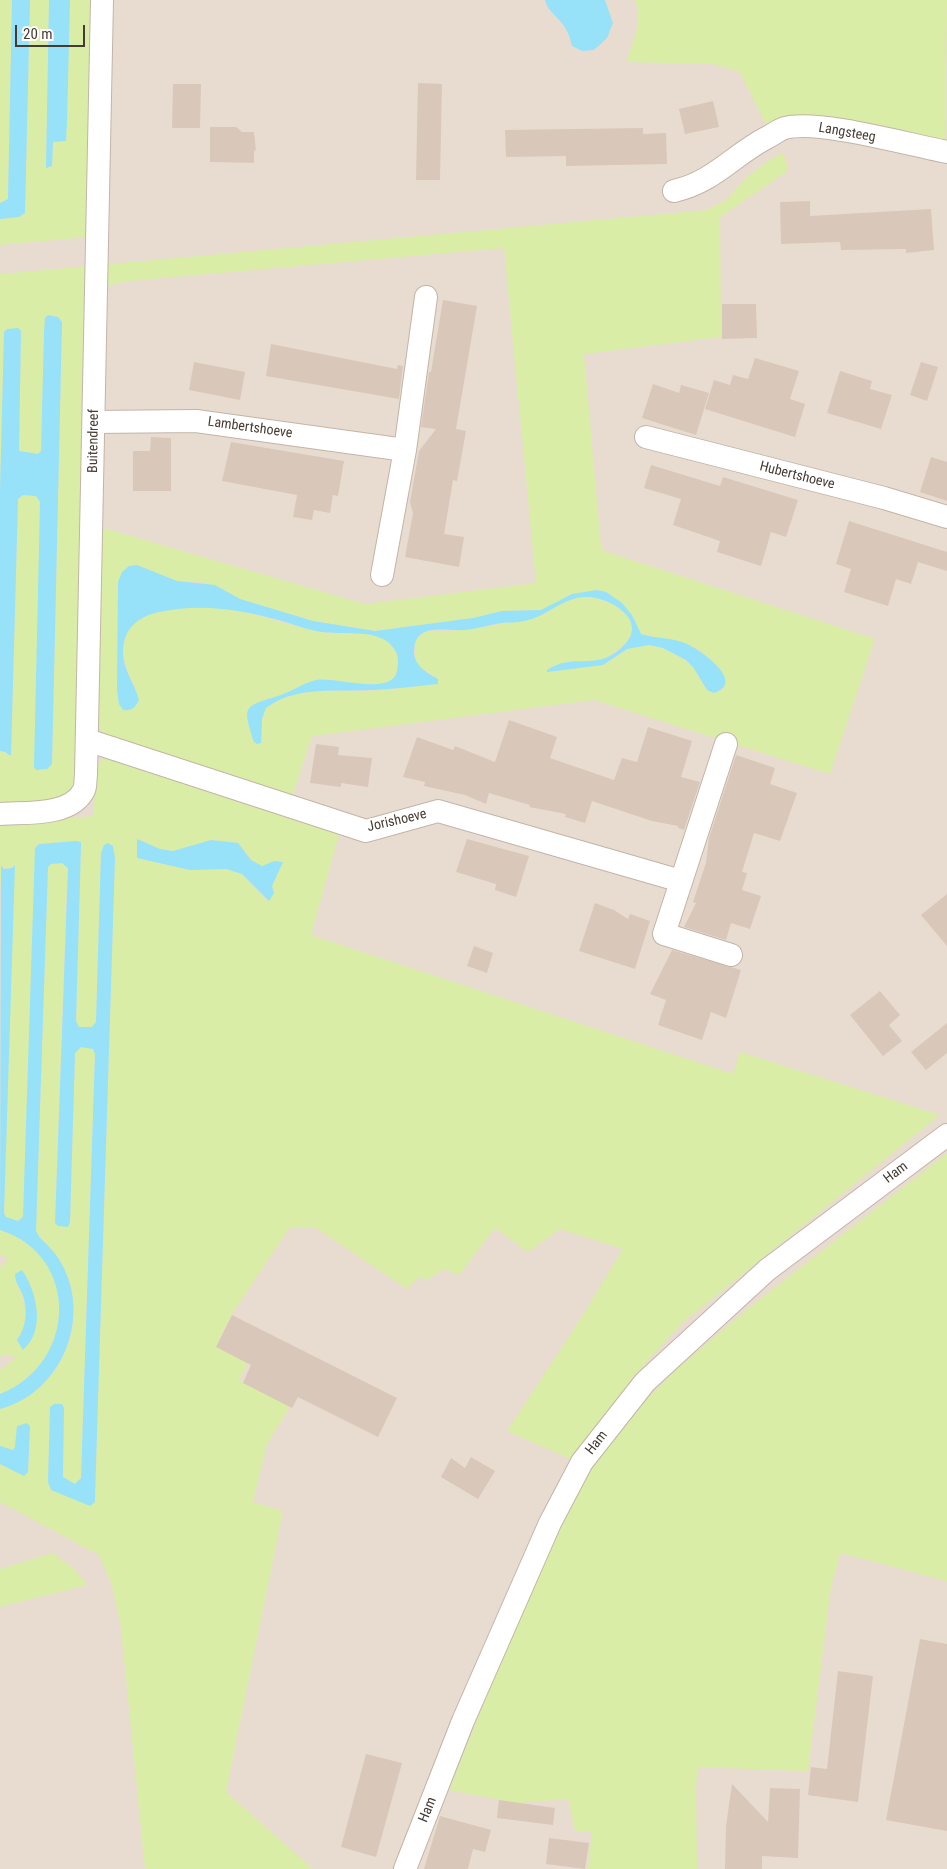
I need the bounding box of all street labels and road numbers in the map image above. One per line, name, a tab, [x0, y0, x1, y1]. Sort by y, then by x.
street label: Langsteeg	[817, 120, 877, 146]
street label: Buitendreef	[85, 409, 103, 473]
street label: Lambertshoeve	[207, 414, 293, 442]
street label: Hubertshoeve	[758, 459, 836, 493]
street label: Jorishoeve	[366, 806, 428, 836]
street label: Ham	[881, 1158, 911, 1188]
street label: Ham	[582, 1428, 612, 1458]
street label: Ham	[415, 1795, 441, 1825]

